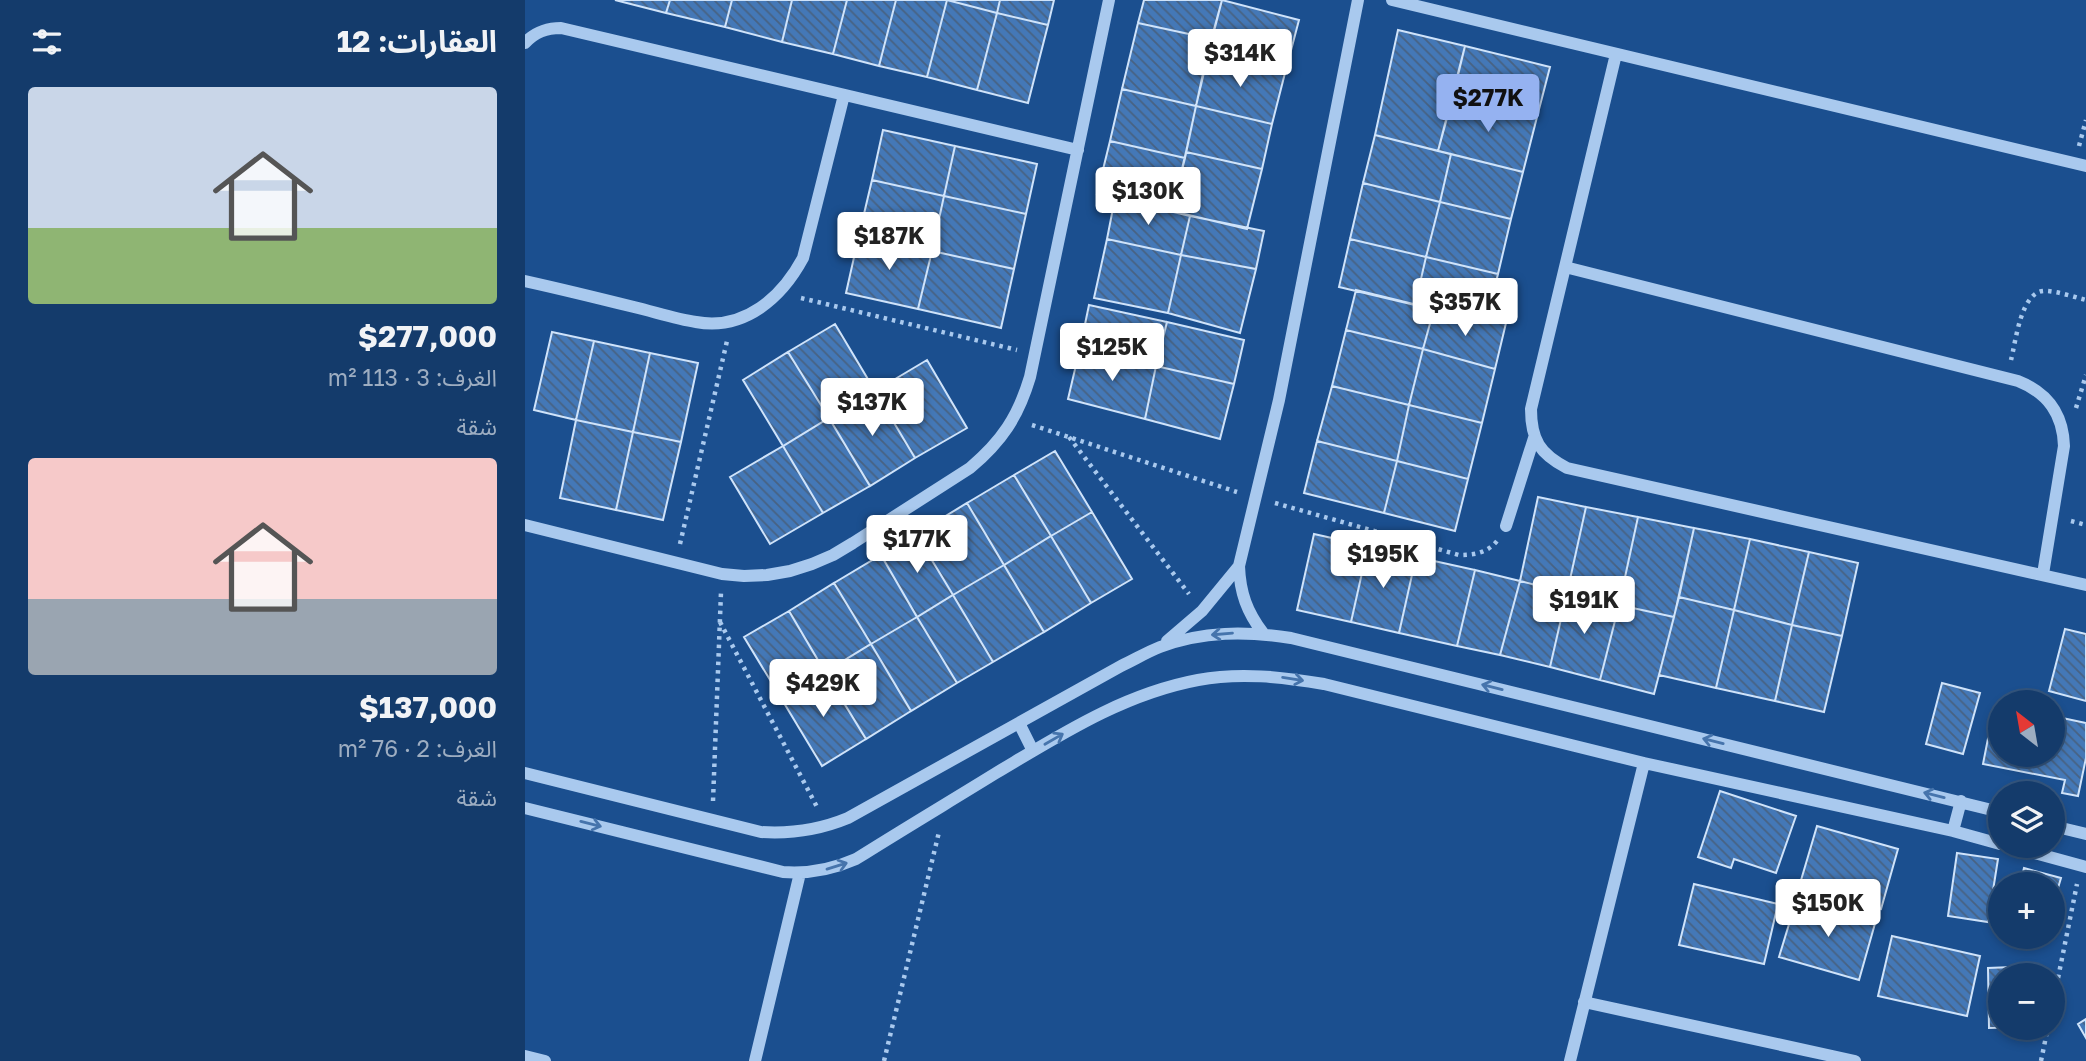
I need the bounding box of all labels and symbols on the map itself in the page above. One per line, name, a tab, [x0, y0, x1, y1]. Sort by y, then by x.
pin: $314K	[1191, 29, 1289, 89]
pin: $277K	[1439, 74, 1537, 134]
pin: $130K	[1099, 168, 1197, 227]
pin: $187K	[840, 212, 938, 272]
pin: $357K	[1416, 278, 1514, 338]
pin: $125K	[1063, 324, 1161, 383]
pin: $137K	[823, 378, 921, 438]
pin: $177K	[868, 516, 966, 575]
pin: $195K	[1334, 530, 1432, 590]
pin: $191K	[1535, 576, 1633, 636]
one-way arrow	[1211, 628, 1234, 641]
pin: $429K	[774, 660, 872, 719]
one-way arrow	[1281, 673, 1303, 686]
one-way arrow	[1481, 680, 1504, 694]
north arrow	[1988, 690, 2065, 766]
one-way arrow	[1043, 732, 1063, 746]
one-way arrow	[1702, 734, 1725, 747]
one-way arrow	[1923, 787, 1946, 801]
one-way arrow	[579, 818, 602, 831]
one-way arrow	[825, 859, 847, 872]
pin: $150K	[1779, 880, 1877, 939]

